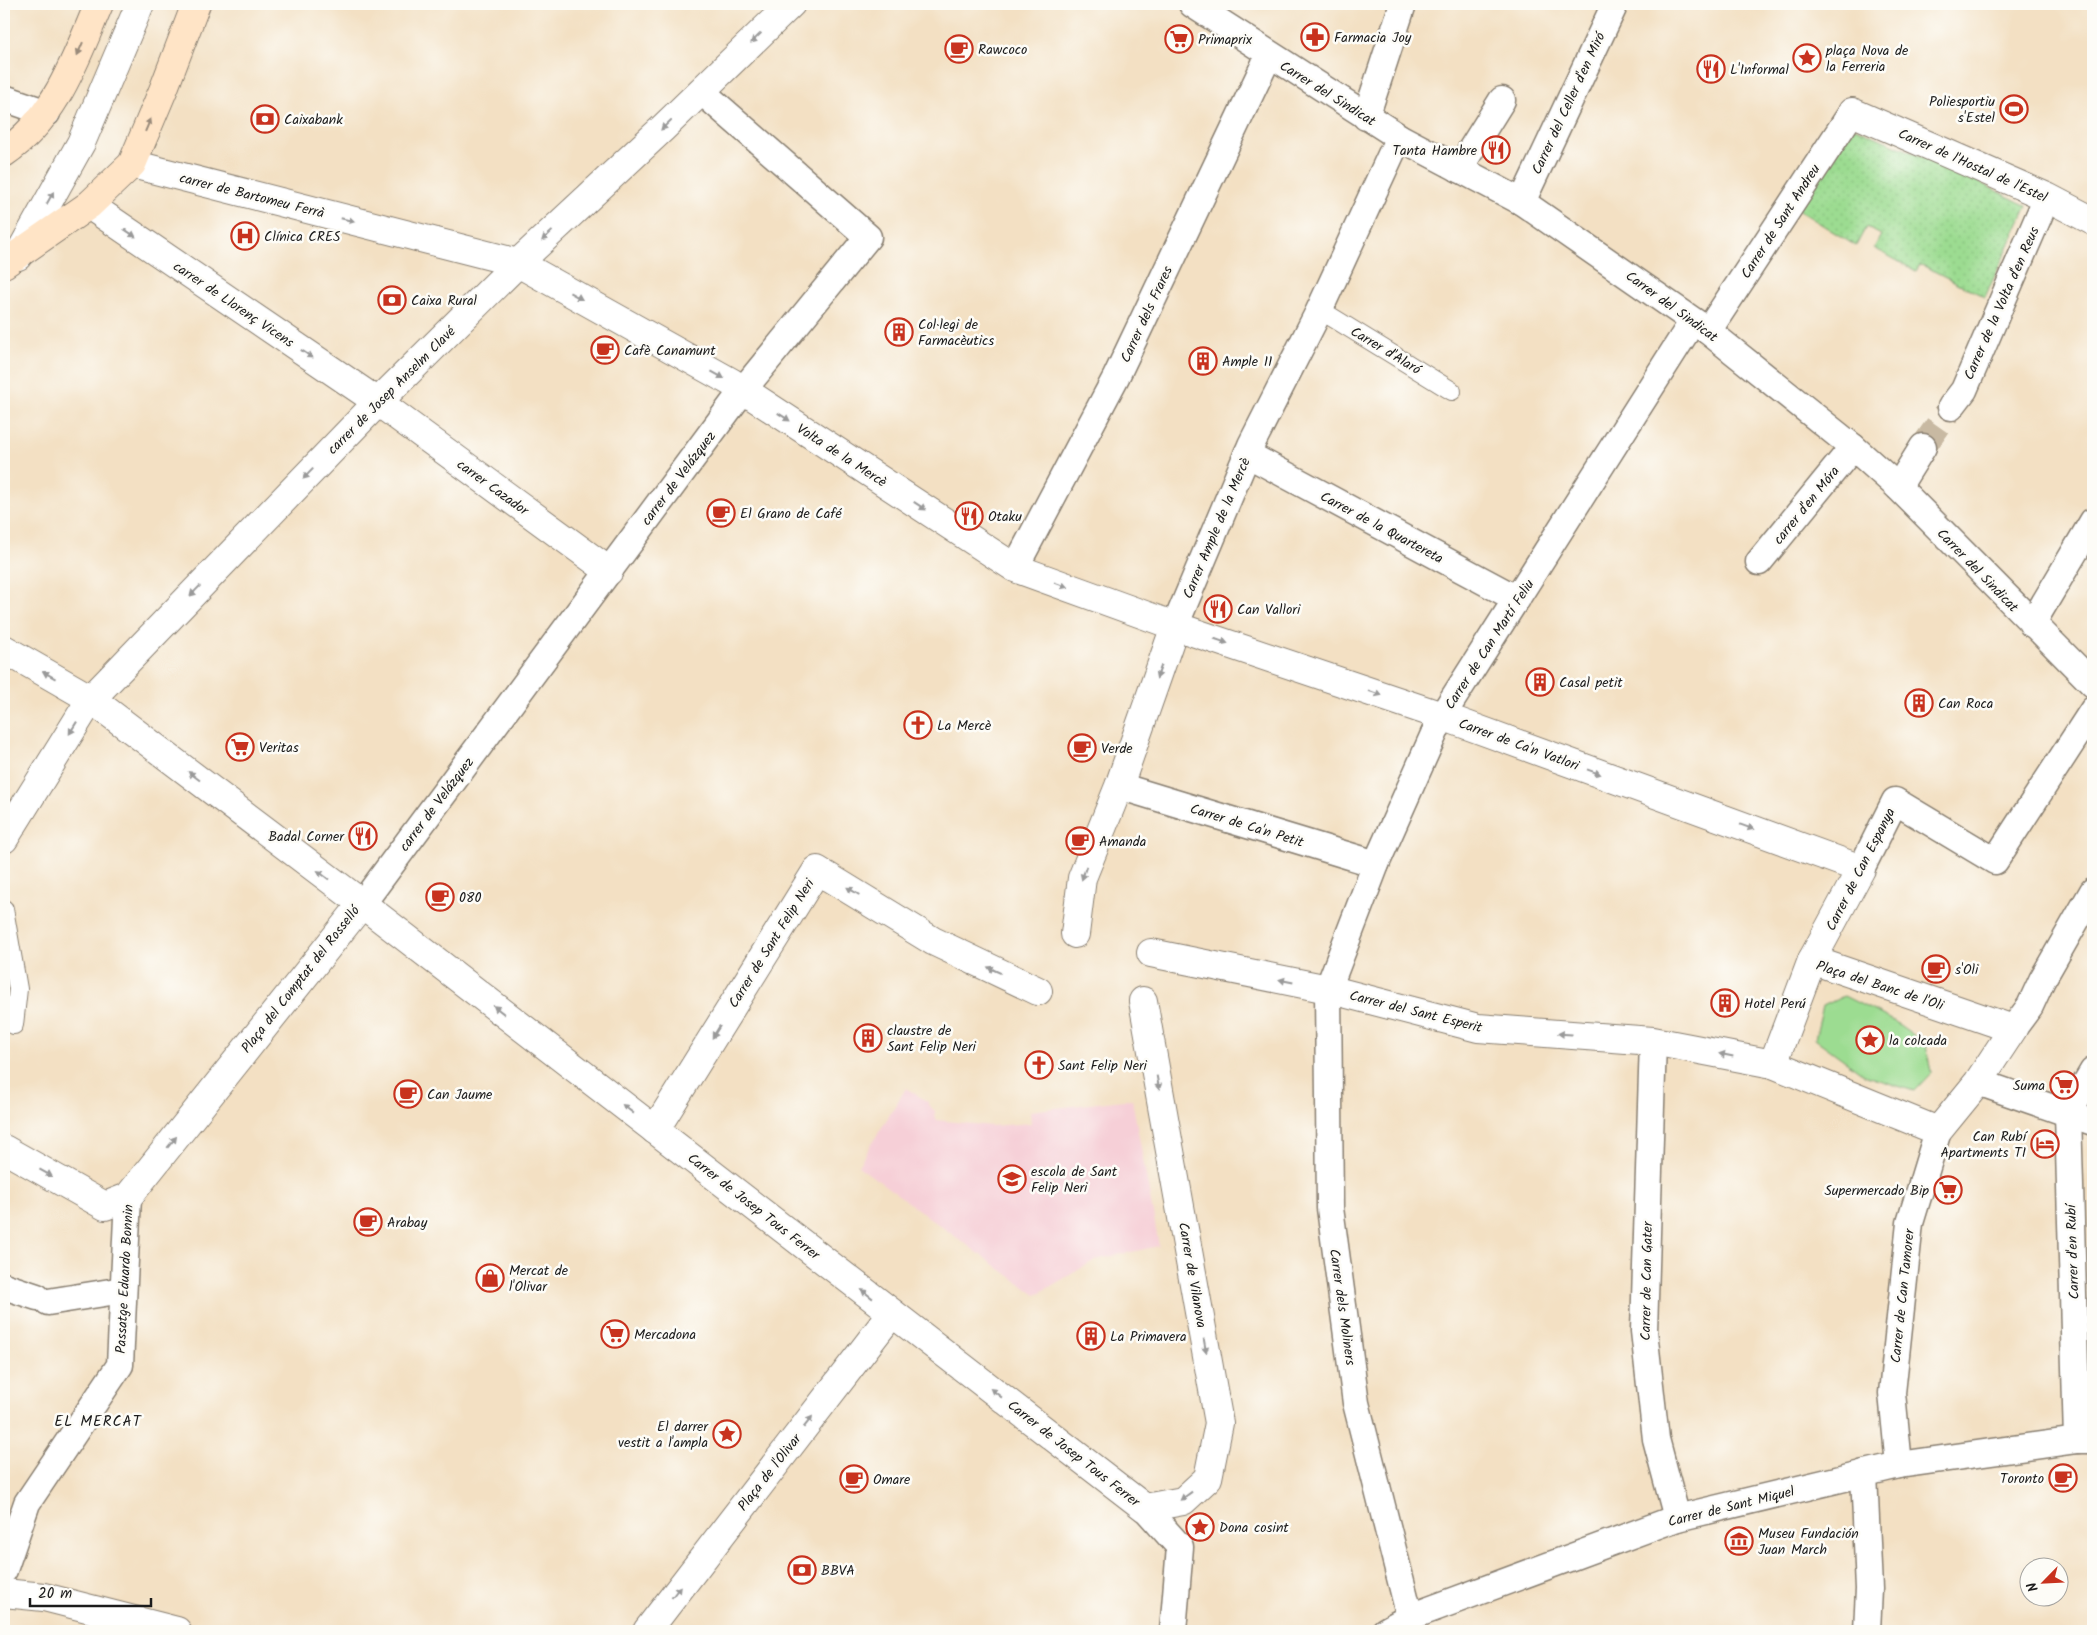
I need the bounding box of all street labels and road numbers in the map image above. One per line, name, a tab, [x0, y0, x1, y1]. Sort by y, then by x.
street label: Carrer del Celler d'en Miró	[1526, 28, 1612, 178]
street label: Carrer del Sindicat	[1275, 55, 1380, 133]
street label: Carrer de l'Hostal de l'Estel	[1894, 123, 2051, 209]
street label: Carrer de Sant Andreu	[1735, 160, 1826, 283]
street label: carrer de Bartomeu Ferrà	[177, 167, 327, 225]
street label: Carrer de la Volta d'en Reus	[1958, 223, 2046, 384]
street label: carrer de Llorenç Vicens	[168, 256, 298, 354]
street label: Carrer dels Frares	[1115, 262, 1179, 366]
street label: Carrer del Sindicat	[1621, 266, 1723, 348]
street label: carrer de Josep Anselm Clavé	[322, 321, 462, 460]
street label: Carrer d'Alaró	[1346, 321, 1426, 381]
street label: Volta de la Mercè	[792, 418, 891, 493]
street label: carrer de Velázquez	[636, 427, 722, 530]
street label: carrer Cazador	[452, 454, 534, 522]
street label: Carrer Ample de la Mercè	[1177, 454, 1257, 602]
street label: carrer d'en Móra	[1768, 462, 1845, 550]
street label: Carrer de la Quartereta	[1316, 486, 1447, 570]
street label: Carrer del Sindicat	[1931, 524, 2024, 618]
street label: Carrer de Can Martí Feliu	[1439, 575, 1540, 714]
street label: Carrer de Ca'n Vatlori	[1455, 713, 1583, 777]
street label: carrer de Velázquez	[394, 753, 480, 856]
street label: Carrer de Ca'n Petit	[1187, 798, 1307, 854]
street label: Carrer de Can Espanya	[1820, 804, 1901, 935]
street label: Carrer de Sant Felip Neri	[723, 874, 821, 1012]
street label: Plaça del Comptat del Rosselló	[236, 901, 366, 1058]
street label: Plaça del Banc de l'Oli	[1813, 955, 1947, 1017]
street label: Carrer del Sant Esperit	[1347, 985, 1485, 1039]
street label: Carrer de Josep Tous Ferrer	[682, 1148, 825, 1267]
street label: Carrer d'en Rubí	[2060, 1202, 2086, 1300]
street label: Passatge Eduardo Bonnin	[110, 1204, 140, 1354]
street label: Carrer de Can Gater	[1635, 1220, 1659, 1341]
street label: Carrer de Vilanova	[1172, 1221, 1212, 1330]
street label: Carrer de Can Tamorer	[1885, 1227, 1921, 1364]
street label: Carrer dels Moliners	[1323, 1247, 1361, 1367]
street label: Carrer de Josep Tous Ferrer	[1002, 1395, 1145, 1514]
street label: Plaça de l'Olivar	[733, 1428, 808, 1516]
street label: Carrer de Sant Miquel	[1666, 1480, 1797, 1533]

